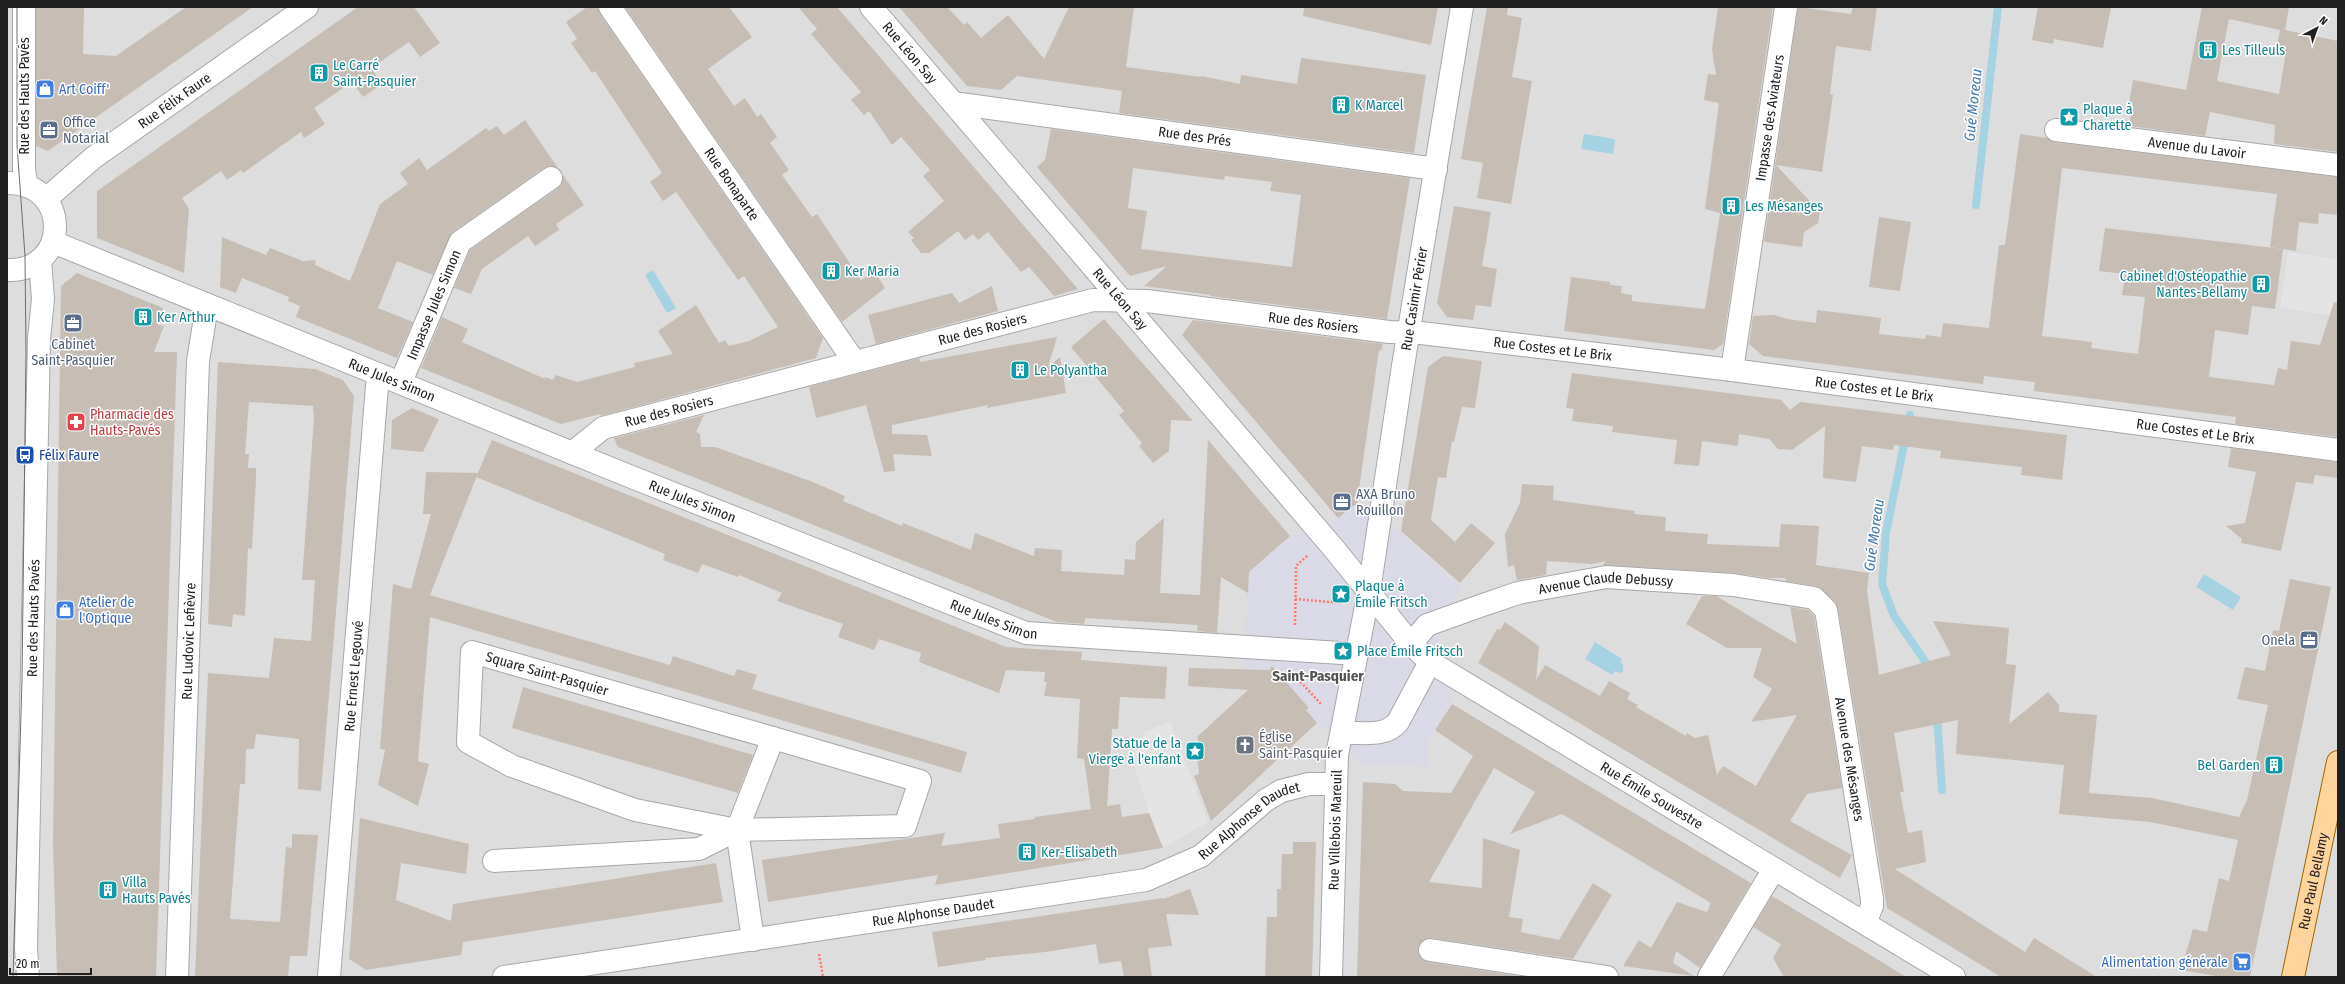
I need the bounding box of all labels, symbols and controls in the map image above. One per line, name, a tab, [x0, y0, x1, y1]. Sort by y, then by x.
north arrow	[2297, 8, 2337, 48]
text: N	[2316, 14, 2330, 28]
street label: Rue Léon Say	[879, 18, 942, 88]
street label: Rue des Hauts Pavés	[16, 37, 33, 155]
building icon: Les Tilleuls	[2197, 39, 2219, 61]
place label: Les Tilleuls	[2222, 42, 2285, 59]
street label: Impasse des Aviateurs	[1752, 53, 1787, 182]
place label: Le Carré Saint-Pasquier	[333, 57, 416, 90]
building icon: Le Carré Saint-Pasquier	[308, 62, 330, 84]
water label: Gué Moreau	[1960, 68, 1986, 142]
street label: Rue Félix Faure	[135, 69, 214, 132]
shop icon: Art Coiff'	[34, 78, 56, 100]
place label: Art Coiff'	[59, 81, 109, 98]
building icon: K Marcel	[1330, 94, 1352, 116]
place label: K Marcel	[1355, 97, 1404, 114]
place label: Plaque à Charette	[2083, 101, 2133, 134]
place icon: Plaque à Charette	[2058, 106, 2080, 128]
place label: Office Notarial	[63, 114, 109, 147]
office icon: Office Notarial	[38, 119, 60, 141]
street label: Rue des Prés	[1157, 123, 1232, 149]
street label: Avenue du Lavoir	[2147, 133, 2247, 162]
street label: Rue Bonaparte	[701, 144, 763, 224]
building icon: Les Mésanges	[1720, 195, 1742, 217]
place label: Les Mésanges	[1745, 198, 1823, 215]
street label: Rue Casimir Périer	[1397, 245, 1431, 352]
street label: Impasse Jules Simon	[403, 247, 464, 362]
building icon: Ker Maria	[820, 260, 842, 282]
place label: Ker Maria	[845, 263, 900, 280]
street label: Rue Léon Say	[1089, 265, 1152, 334]
place label: Cabinet d'Ostéopathie Nantes-Bellamy	[2120, 268, 2248, 301]
building icon: Cabinet d'Ostéopathie Nantes-Bellamy	[2250, 273, 2272, 295]
building icon: Ker Arthur	[132, 306, 154, 328]
street label: Rue des Rosiers	[1267, 308, 1360, 337]
place label: Ker Arthur	[157, 309, 216, 326]
street label: Rue des Rosiers	[936, 309, 1029, 349]
office icon: Cabinet Saint-Pasquier	[62, 312, 84, 334]
street label: Rue Costes et Le Brix	[1493, 333, 1614, 364]
place label: Cabinet Saint-Pasquier	[31, 336, 115, 369]
street label: Rue Jules Simon	[346, 355, 438, 405]
building icon: Le Polyantha	[1009, 359, 1031, 381]
place label: Le Polyantha	[1034, 362, 1107, 379]
street label: Rue Costes et Le Brix	[1814, 373, 1935, 405]
street label: Rue des Rosiers	[623, 391, 715, 430]
place label: Pharmacie des Hauts-Pavés	[90, 406, 174, 439]
pharmacy icon: Pharmacie des Hauts-Pavés	[65, 411, 87, 433]
street label: Rue Costes et Le Brix	[2135, 415, 2257, 448]
bus stop icon: Félix Faure	[14, 444, 36, 466]
place label: Félix Faure	[39, 447, 99, 464]
street label: Rue Jules Simon	[646, 476, 738, 526]
place label: AXA Bruno Rouillon	[1356, 486, 1415, 519]
office icon: AXA Bruno Rouillon	[1331, 491, 1353, 513]
water label: Gué Moreau	[1860, 498, 1888, 572]
street label: Rue des Hauts Pavés	[23, 559, 43, 677]
street label: Avenue Claude Debussy	[1537, 568, 1674, 598]
place label: Plaque à Émile Fritsch	[1355, 578, 1428, 611]
street label: Rue Ludovic Lefièvre	[178, 582, 199, 700]
place icon: Plaque à Émile Fritsch	[1330, 583, 1352, 605]
place label: Atelier de l'Optique	[79, 594, 134, 627]
street label: Rue Jules Simon	[948, 595, 1038, 642]
shop icon: Atelier de l'Optique	[54, 599, 76, 621]
street label: Rue Ernest Legouvé	[340, 620, 366, 732]
office icon: Onela	[2298, 629, 2320, 651]
place label: Onela	[2261, 632, 2295, 649]
place icon: Place Émile Fritsch	[1332, 640, 1354, 662]
place label: Place Émile Fritsch	[1357, 642, 1463, 660]
street label: Square Saint-Pasquier	[484, 648, 610, 700]
district label: Saint-Pasquier	[1272, 667, 1364, 685]
street label: Avenue des Mésanges	[1831, 696, 1868, 822]
place label: Église Saint-Pasquier	[1259, 728, 1342, 762]
church icon: Église Saint-Pasquier	[1234, 734, 1256, 756]
place label: Statue de la Vierge à l'enfant	[1089, 735, 1181, 768]
place icon: Statue de la Vierge à l'enfant	[1184, 740, 1206, 762]
building icon: Bel Garden	[2263, 754, 2285, 776]
place label: Bel Garden	[2197, 757, 2260, 774]
street label: Rue Émile Souvestre	[1597, 758, 1706, 833]
street label: Rue Villebois Mareuil	[1325, 769, 1345, 891]
street label: Rue Alphonse Daudet	[1195, 778, 1302, 863]
street label: Rue Paul Bellamy	[2295, 830, 2332, 931]
building icon: Ker-Elisabeth	[1016, 841, 1038, 863]
place label: Ker-Elisabeth	[1041, 844, 1117, 861]
place label: Villa Hauts Pavés	[122, 874, 191, 907]
building icon: Villa Hauts Pavés	[97, 879, 119, 901]
street label: Rue Alphonse Daudet	[871, 894, 996, 930]
scale bar	[10, 950, 91, 976]
supermarket icon: Alimentation générale	[2231, 951, 2253, 973]
place label: Alimentation générale	[2102, 954, 2228, 971]
text: 20 m	[16, 957, 40, 971]

